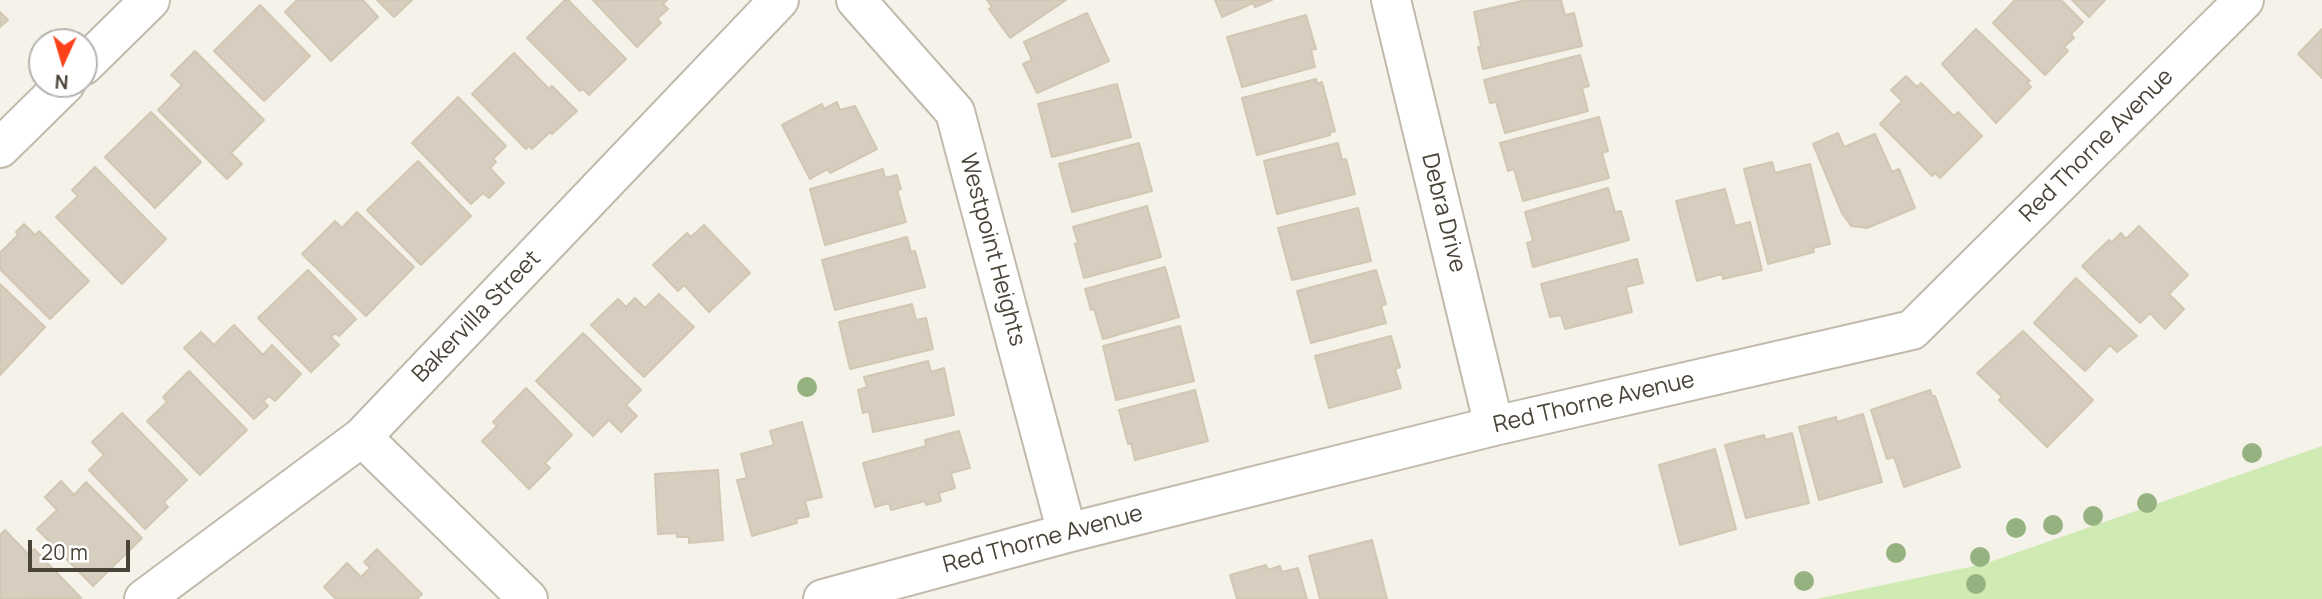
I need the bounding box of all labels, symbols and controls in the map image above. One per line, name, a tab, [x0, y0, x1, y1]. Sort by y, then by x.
north arrow	[28, 28, 98, 98]
street label: Red Thorne Avenue	[2014, 63, 2180, 229]
text: N	[54, 69, 69, 95]
street label: Westpoint Heights	[953, 151, 1031, 349]
street label: Debra Drive	[1415, 151, 1471, 275]
street label: Bakervilla Street	[407, 245, 547, 389]
street label: Red Thorne Avenue	[1491, 366, 1697, 440]
street label: Red Thorne Avenue	[940, 500, 1146, 580]
scale bar	[32, 526, 133, 570]
text: 20 m	[41, 538, 88, 566]

